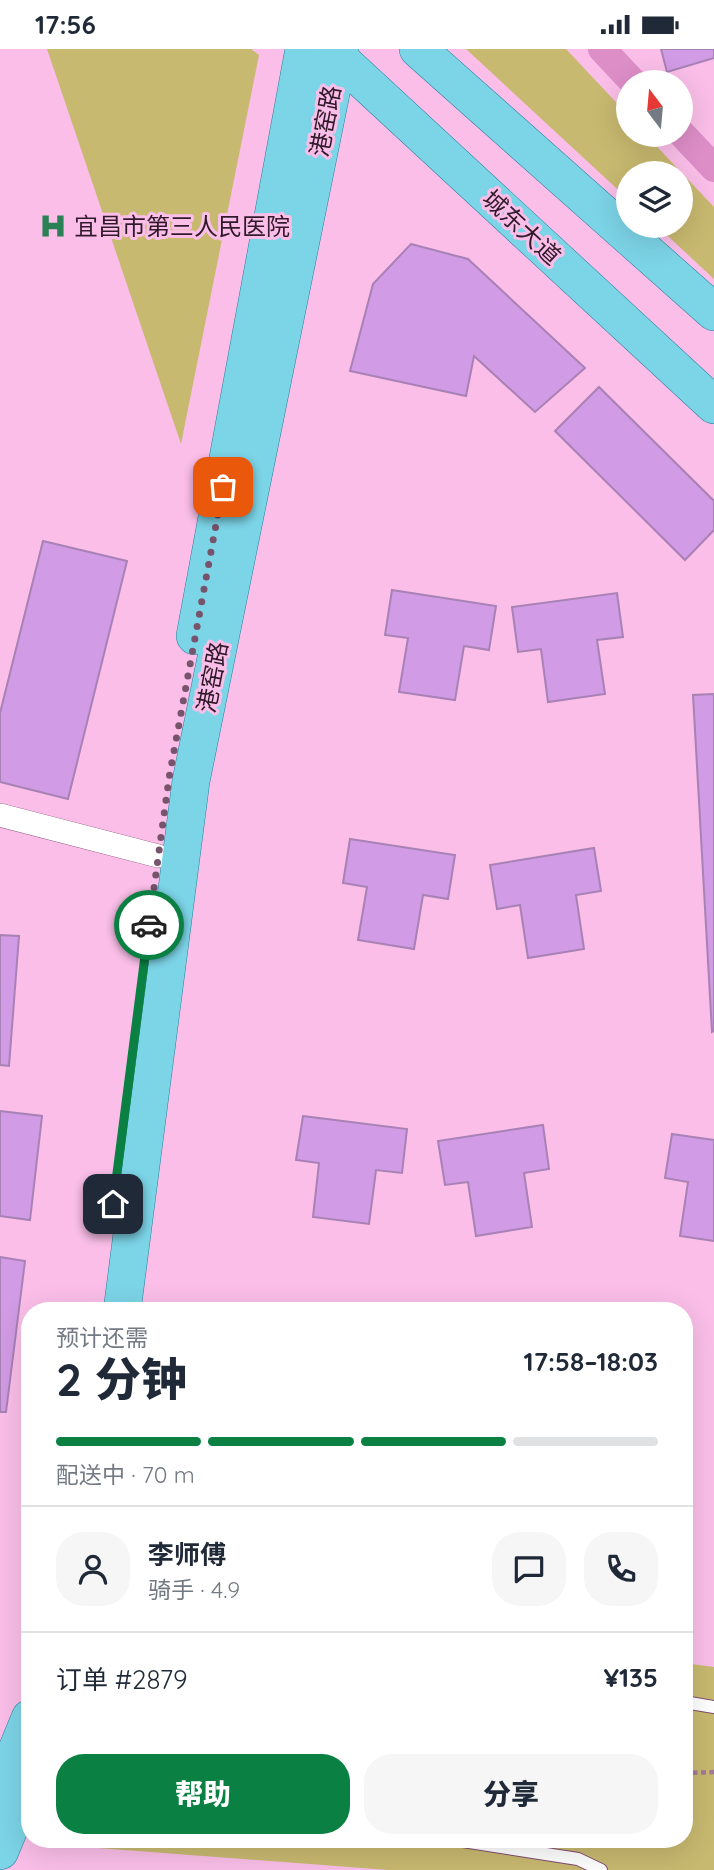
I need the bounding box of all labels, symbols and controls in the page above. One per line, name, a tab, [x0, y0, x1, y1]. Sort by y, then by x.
text: 17:56	[35, 8, 96, 41]
north arrow	[616, 70, 693, 147]
map controls	[616, 70, 693, 238]
street label: 港窑路	[303, 83, 347, 159]
button: layers	[616, 161, 693, 238]
street label: 城东大道	[477, 183, 567, 271]
hospital icon: 宜昌市第三人民医院	[38, 211, 68, 241]
place label: 宜昌市第三人民医院	[74, 211, 290, 241]
pin	[193, 457, 253, 517]
icon: bag	[204, 468, 242, 506]
street label: 港窑路	[190, 639, 234, 715]
courier	[114, 890, 184, 960]
icon: car	[130, 906, 168, 944]
pin	[83, 1174, 143, 1234]
icon: home	[94, 1185, 132, 1223]
text: 预计还需	[56, 1323, 148, 1352]
text: 17:58–18:03	[524, 1345, 658, 1378]
text: 2 分钟	[56, 1350, 187, 1408]
text: 配送中 · 70 m	[56, 1460, 195, 1489]
button: person	[56, 1532, 130, 1606]
button: chat	[492, 1532, 566, 1606]
button: phone	[584, 1532, 658, 1606]
text: 李师傅	[148, 1538, 226, 1571]
text: 骑手 · 4.9	[148, 1575, 240, 1604]
text: ¥135	[603, 1661, 658, 1694]
text: 订单 #2879	[56, 1663, 188, 1696]
button: 帮助	[56, 1754, 350, 1834]
button: 分享	[364, 1754, 658, 1834]

